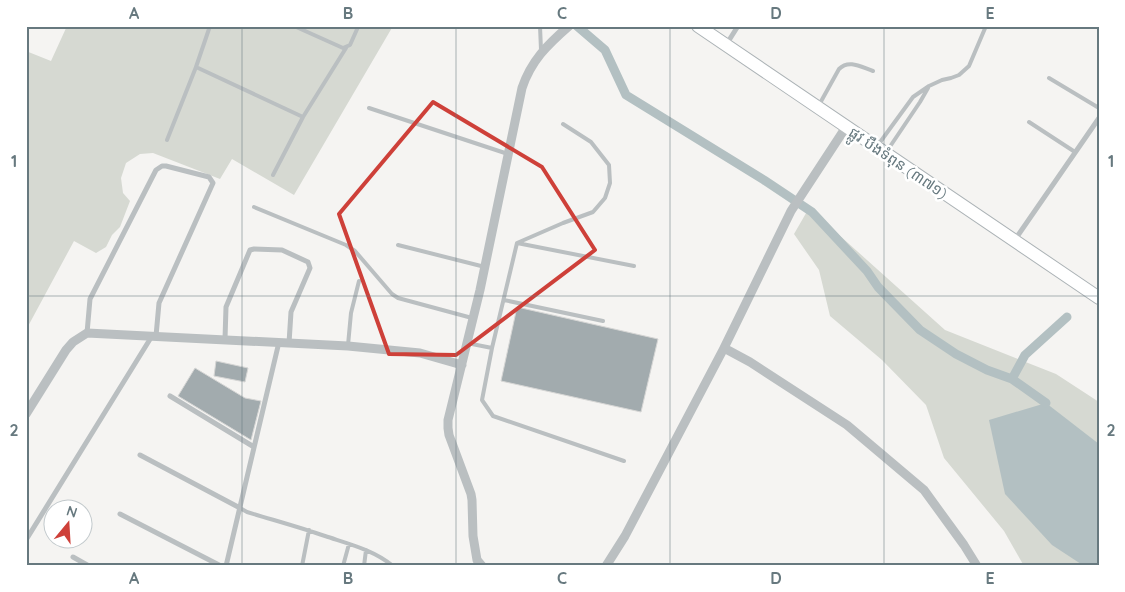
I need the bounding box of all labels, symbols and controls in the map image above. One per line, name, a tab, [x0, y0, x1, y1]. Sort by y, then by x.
text: A	[129, 3, 140, 23]
text: B	[343, 3, 353, 23]
text: C	[557, 3, 567, 23]
text: D	[770, 3, 782, 23]
text: E	[985, 3, 995, 23]
street label: ផ្លូវ បឹងទំពុន (៣៧១)	[843, 123, 951, 206]
text: 1	[11, 151, 17, 171]
text: 1	[1108, 151, 1114, 171]
text: 2	[9, 420, 19, 440]
text: 2	[1106, 420, 1116, 440]
north arrow	[42, 500, 92, 550]
text: N	[64, 501, 80, 522]
text: A	[129, 568, 140, 588]
text: B	[343, 568, 353, 588]
text: C	[557, 568, 567, 588]
text: D	[770, 568, 782, 588]
text: E	[985, 568, 995, 588]

